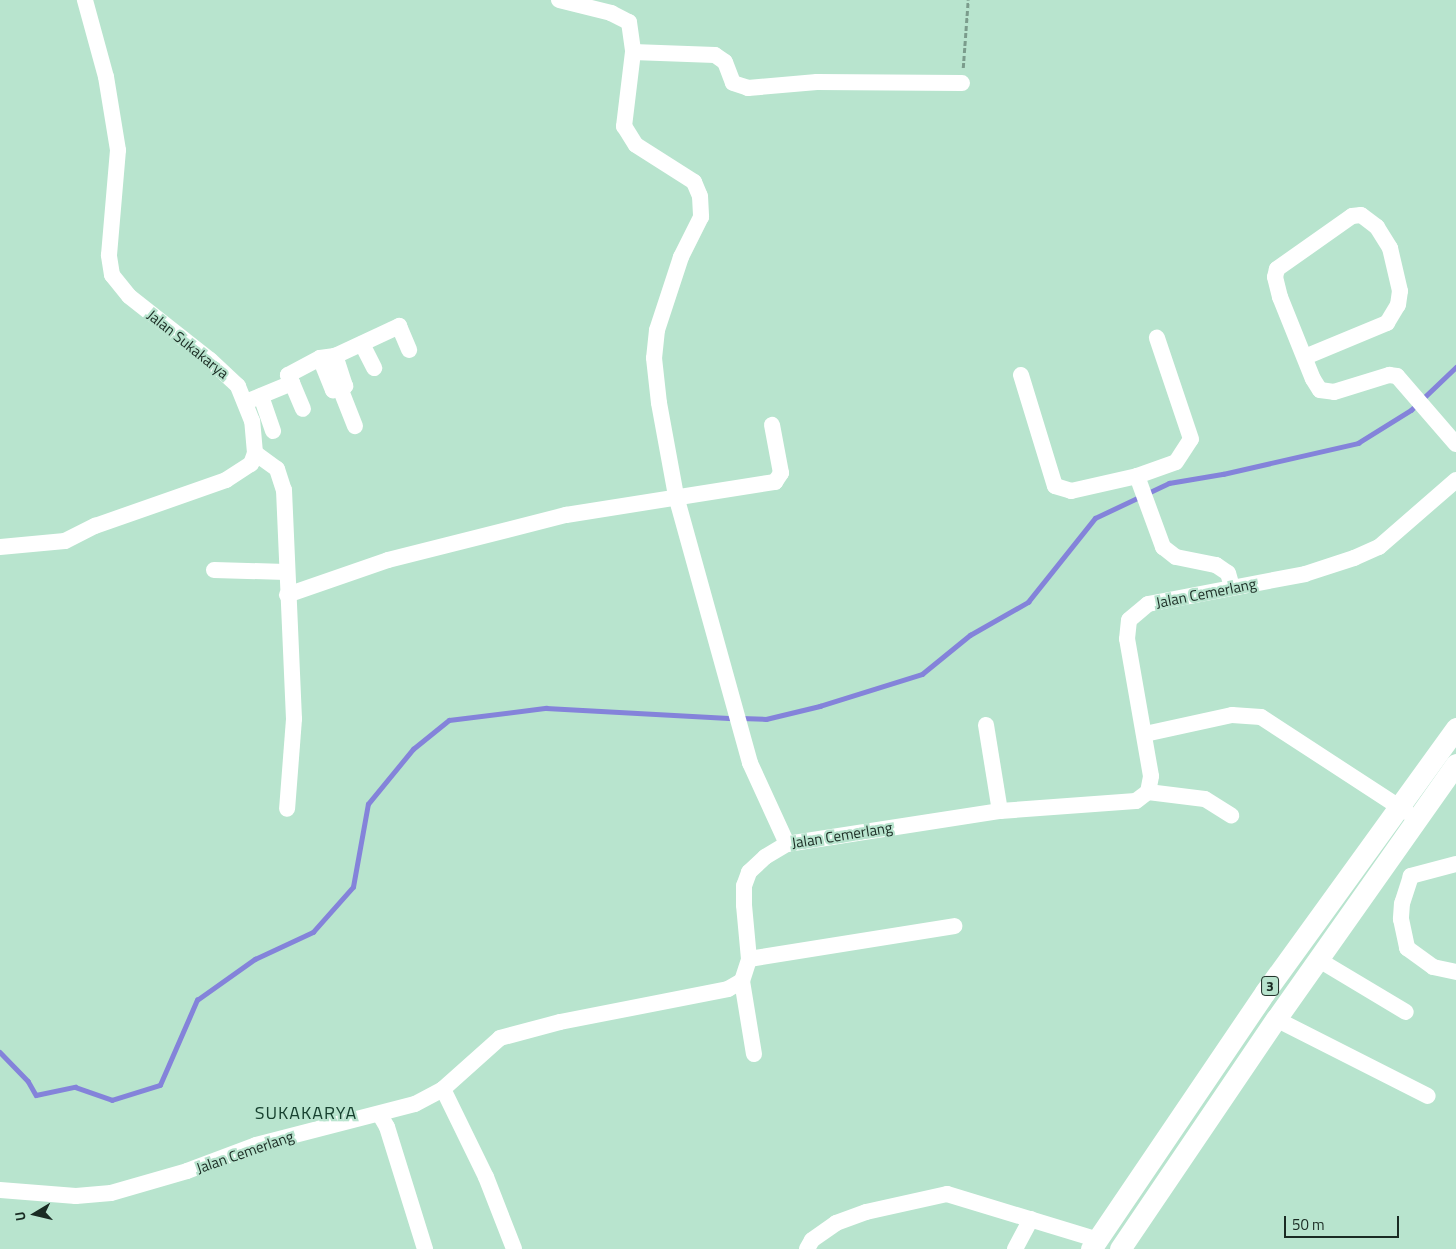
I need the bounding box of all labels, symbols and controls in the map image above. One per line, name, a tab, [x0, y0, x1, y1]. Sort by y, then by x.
street label: Jalan Sukakarya	[144, 306, 232, 382]
street label: Jalan Cemerlang	[1154, 574, 1258, 612]
street label: Jalan Cemerlang	[790, 818, 894, 852]
road number: 3	[1260, 974, 1280, 998]
district label: SUKAKARYA	[254, 1102, 358, 1124]
street label: Jalan Cemerlang	[194, 1127, 296, 1177]
north arrow	[10, 1189, 60, 1239]
scale bar	[1286, 1206, 1401, 1238]
text: U	[9, 1210, 31, 1223]
text: 50 m	[1292, 1213, 1325, 1236]

